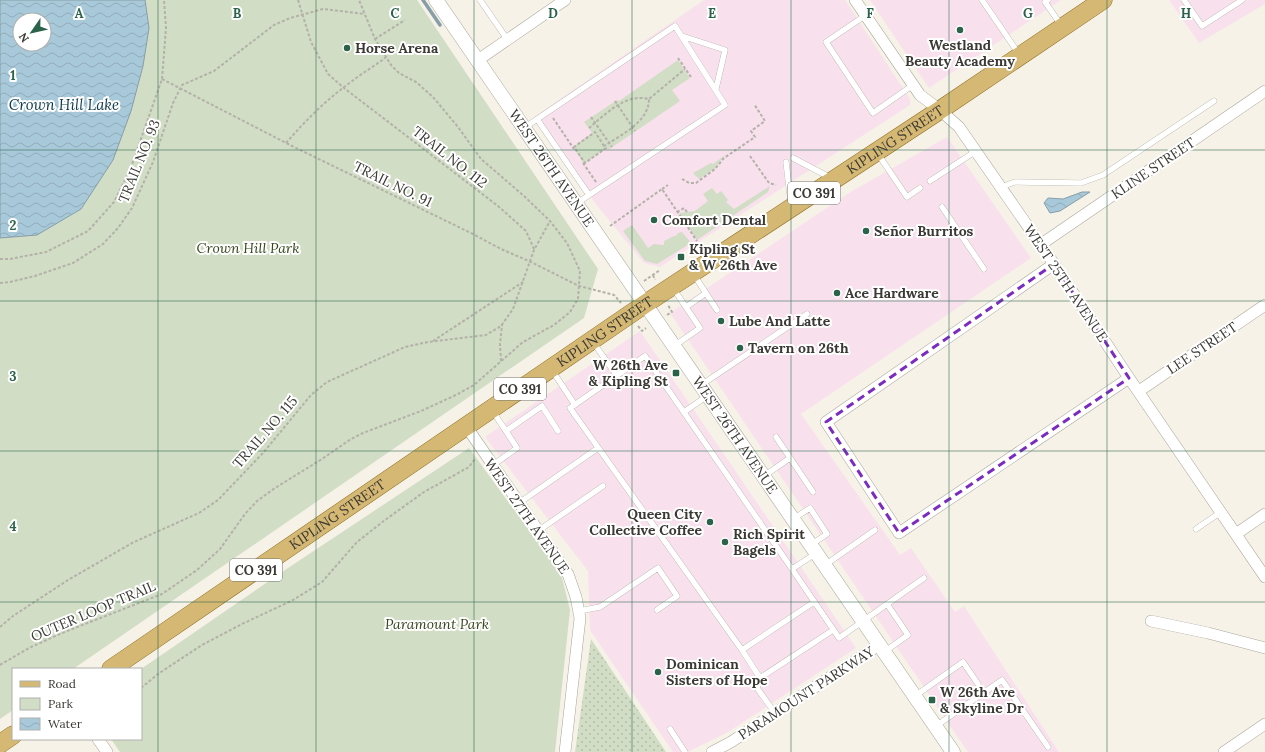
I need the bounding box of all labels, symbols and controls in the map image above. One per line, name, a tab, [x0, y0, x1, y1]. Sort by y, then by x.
text: A	[75, 5, 84, 22]
text: B	[233, 5, 242, 22]
text: C	[391, 5, 400, 22]
text: D	[548, 5, 558, 22]
text: E	[708, 5, 716, 22]
text: F	[866, 5, 874, 22]
text: G	[1023, 5, 1033, 22]
text: H	[1181, 5, 1191, 22]
north arrow	[12, 12, 52, 52]
marker: Westland Beauty Academy	[955, 25, 965, 35]
text: N	[15, 30, 32, 45]
place label: Westland Beauty Academy	[905, 36, 1015, 70]
place label: Horse Arena	[355, 39, 439, 57]
marker: Horse Arena	[342, 43, 352, 53]
text: 1	[10, 67, 16, 84]
water label: Crown Hill Lake	[9, 95, 119, 114]
street label: KIPLING STREET	[843, 101, 947, 178]
street label: WEST 26TH AVENUE	[505, 106, 598, 230]
street label: TRAIL NO. 93	[114, 117, 164, 205]
street label: TRAIL NO. 112	[409, 122, 491, 192]
street label: KLINE STREET	[1108, 133, 1198, 203]
street label: TRAIL NO. 91	[351, 157, 435, 211]
road number: CO 391	[788, 182, 840, 204]
place label: Comfort Dental	[662, 211, 767, 229]
marker: Comfort Dental	[649, 215, 659, 225]
text: 2	[10, 217, 17, 234]
street label: WEST 25TH AVENUE	[1020, 221, 1112, 345]
place label: Señor Burritos	[874, 222, 974, 240]
marker: Señor Burritos	[861, 226, 871, 236]
park label: Crown Hill Park	[197, 239, 299, 257]
place label: Kipling St & W 26th Ave	[689, 240, 778, 274]
marker: Kipling St & W 26th Ave	[676, 252, 686, 262]
place label: Ace Hardware	[845, 284, 939, 302]
marker: Ace Hardware	[832, 288, 842, 298]
street label: KIPLING STREET	[553, 292, 656, 371]
place label: Lube And Latte	[729, 312, 831, 330]
marker: Lube And Latte	[716, 316, 726, 326]
street label: LEE STREET	[1163, 318, 1241, 378]
place label: Tavern on 26th	[748, 339, 849, 357]
marker: Tavern on 26th	[735, 343, 745, 353]
place label: W 26th Ave & Kipling St	[589, 356, 668, 390]
text: 3	[9, 368, 17, 385]
marker: W 26th Ave & Kipling St	[671, 368, 681, 378]
street label: WEST 26TH AVENUE	[688, 373, 782, 497]
road number: CO 391	[494, 378, 546, 400]
street label: TRAIL NO. 115	[229, 392, 301, 472]
street label: WEST 27TH AVENUE	[480, 455, 574, 577]
street label: KIPLING STREET	[286, 475, 389, 554]
place label: Queen City Collective Coffee	[589, 505, 702, 539]
marker: Queen City Collective Coffee	[705, 517, 715, 527]
text: 4	[9, 518, 17, 535]
place label: Rich Spirit Bagels	[733, 525, 805, 559]
marker: Rich Spirit Bagels	[720, 537, 730, 547]
road number: CO 391	[230, 559, 282, 581]
street label: OUTER LOOP TRAIL	[28, 577, 158, 645]
park label: Paramount Park	[385, 615, 489, 633]
street label: PARAMOUNT PARKWAY	[735, 642, 878, 744]
place label: Dominican Sisters of Hope	[666, 655, 768, 689]
marker: Dominican Sisters of Hope	[653, 667, 663, 677]
legend	[12, 668, 142, 740]
text: Road	[48, 676, 76, 691]
place label: W 26th Ave & Skyline Dr	[940, 683, 1024, 717]
marker: W 26th Ave & Skyline Dr	[927, 695, 937, 705]
text: Park	[48, 696, 74, 711]
text: Water	[48, 716, 83, 731]

